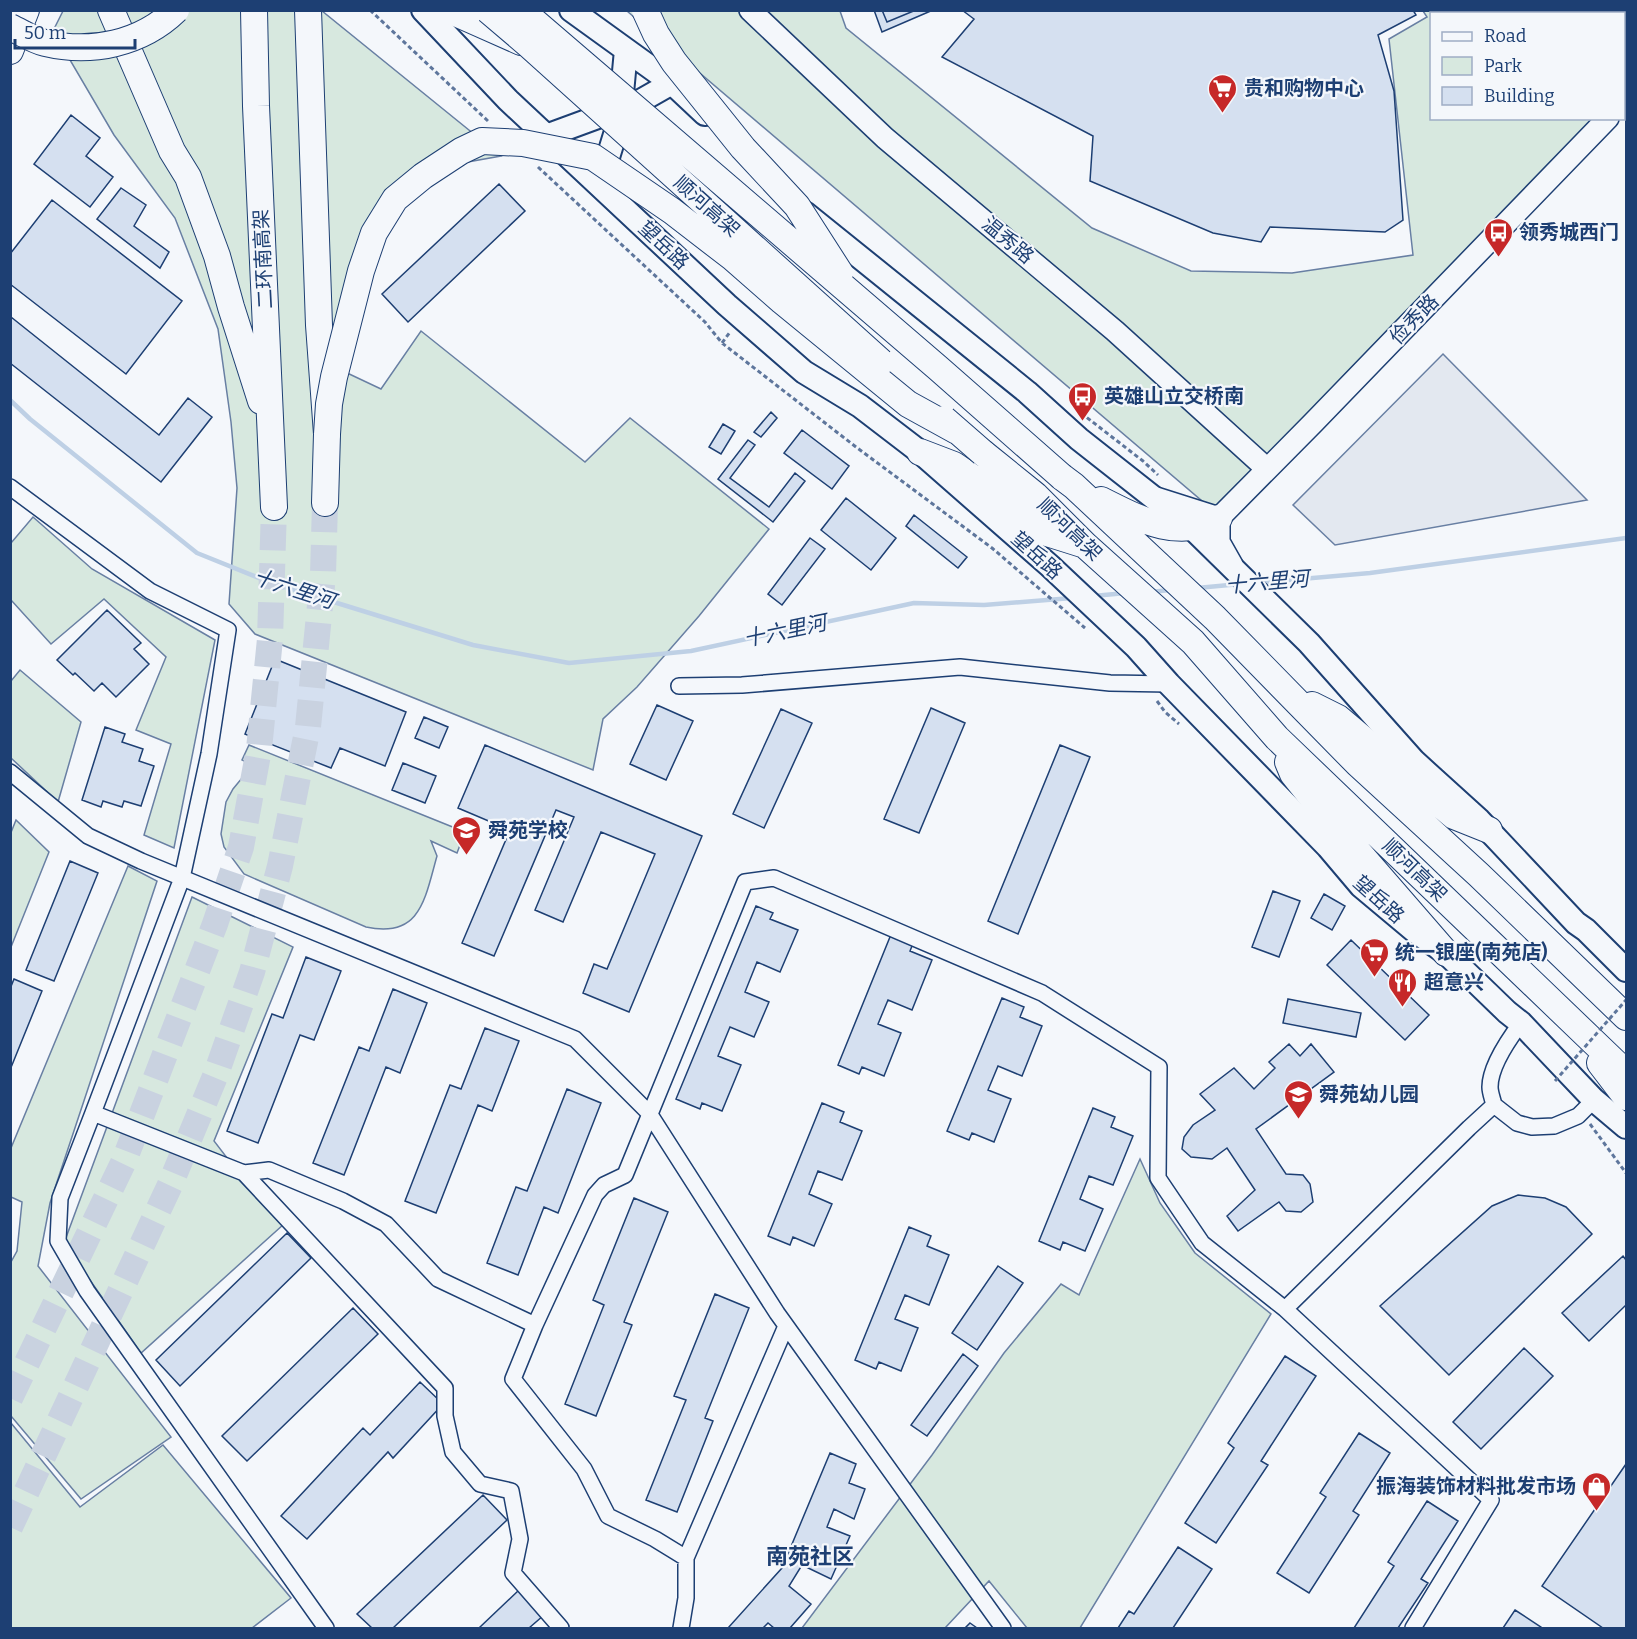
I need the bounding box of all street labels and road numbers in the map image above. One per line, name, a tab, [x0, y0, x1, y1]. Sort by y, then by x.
street label: 顺河高架	[669, 170, 745, 242]
street label: 二环南高架	[248, 208, 278, 310]
street label: 温秀路	[977, 212, 1039, 268]
street label: 望岳路	[634, 216, 694, 274]
street label: 俭秀路	[1385, 289, 1443, 349]
street label: 顺河高架	[1033, 493, 1107, 565]
street label: 望岳路	[1007, 526, 1067, 584]
street label: 顺河高架	[1378, 834, 1452, 906]
street label: 望岳路	[1349, 870, 1409, 928]

